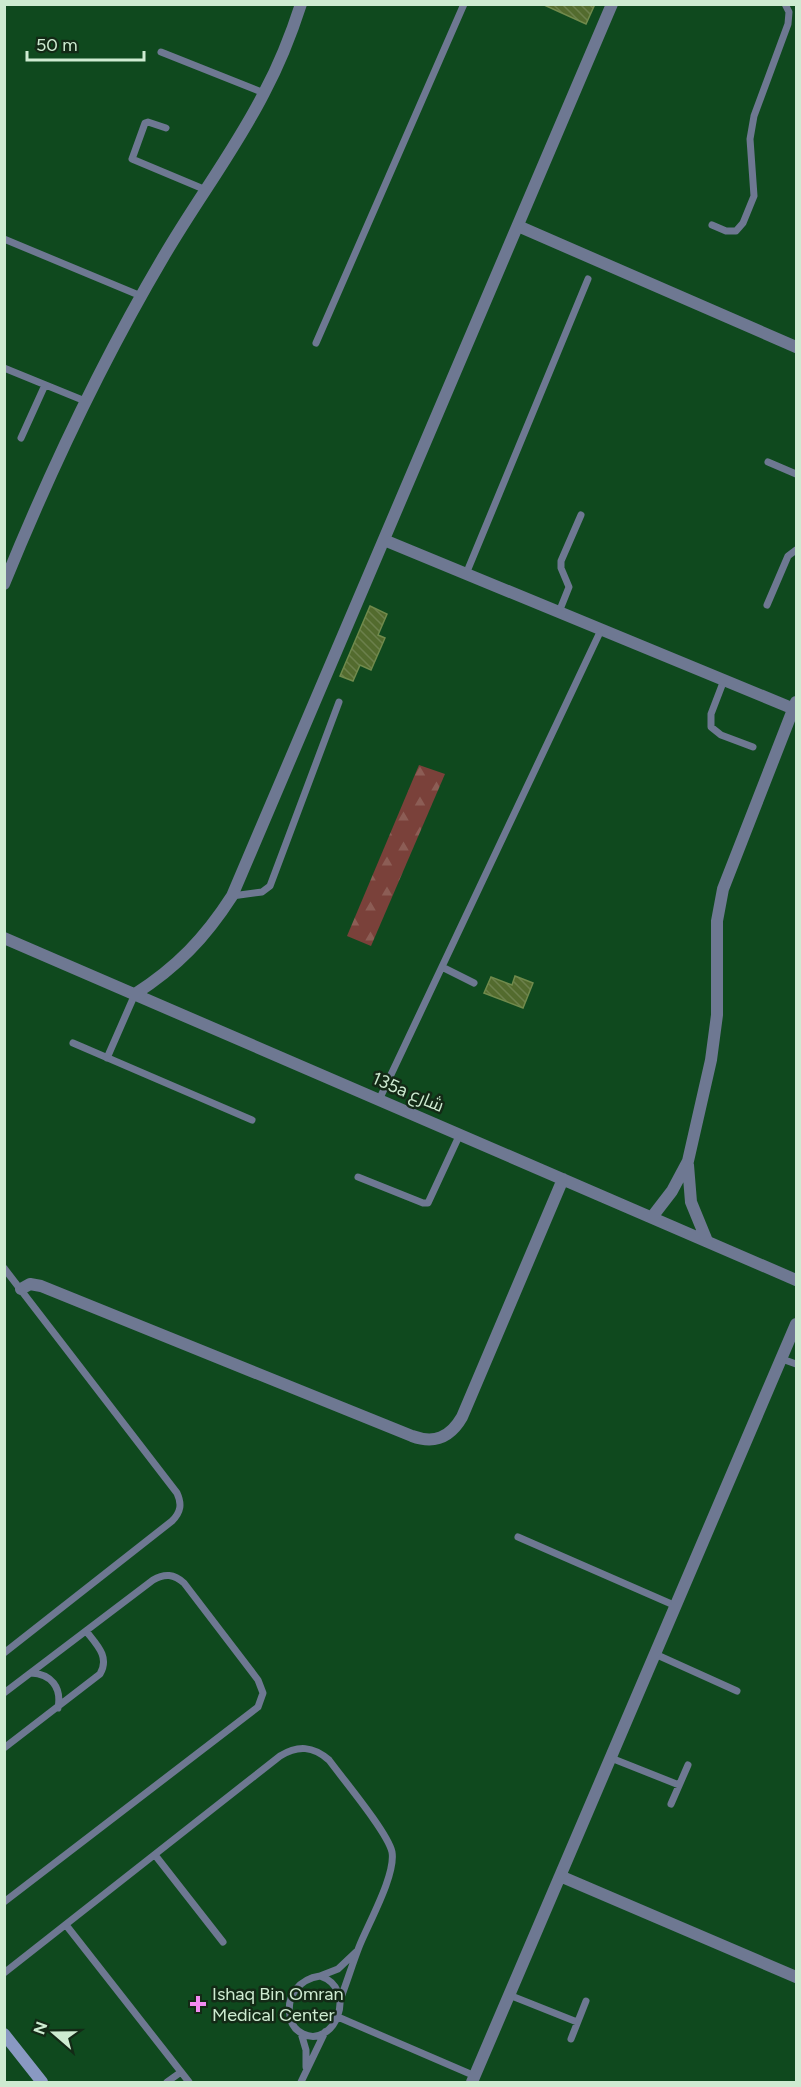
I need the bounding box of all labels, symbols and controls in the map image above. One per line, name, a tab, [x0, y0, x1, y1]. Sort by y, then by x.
scale bar	[27, 24, 144, 62]
text: 50 m	[36, 34, 78, 56]
street label: 135a شارع	[368, 1067, 447, 1118]
place label: Ishaq Bin Omran Medical Center	[212, 1983, 344, 2026]
marker: Ishaq Bin Omran Medical Center	[189, 1995, 207, 2013]
north arrow	[24, 2003, 84, 2063]
text: N	[29, 2019, 51, 2037]

